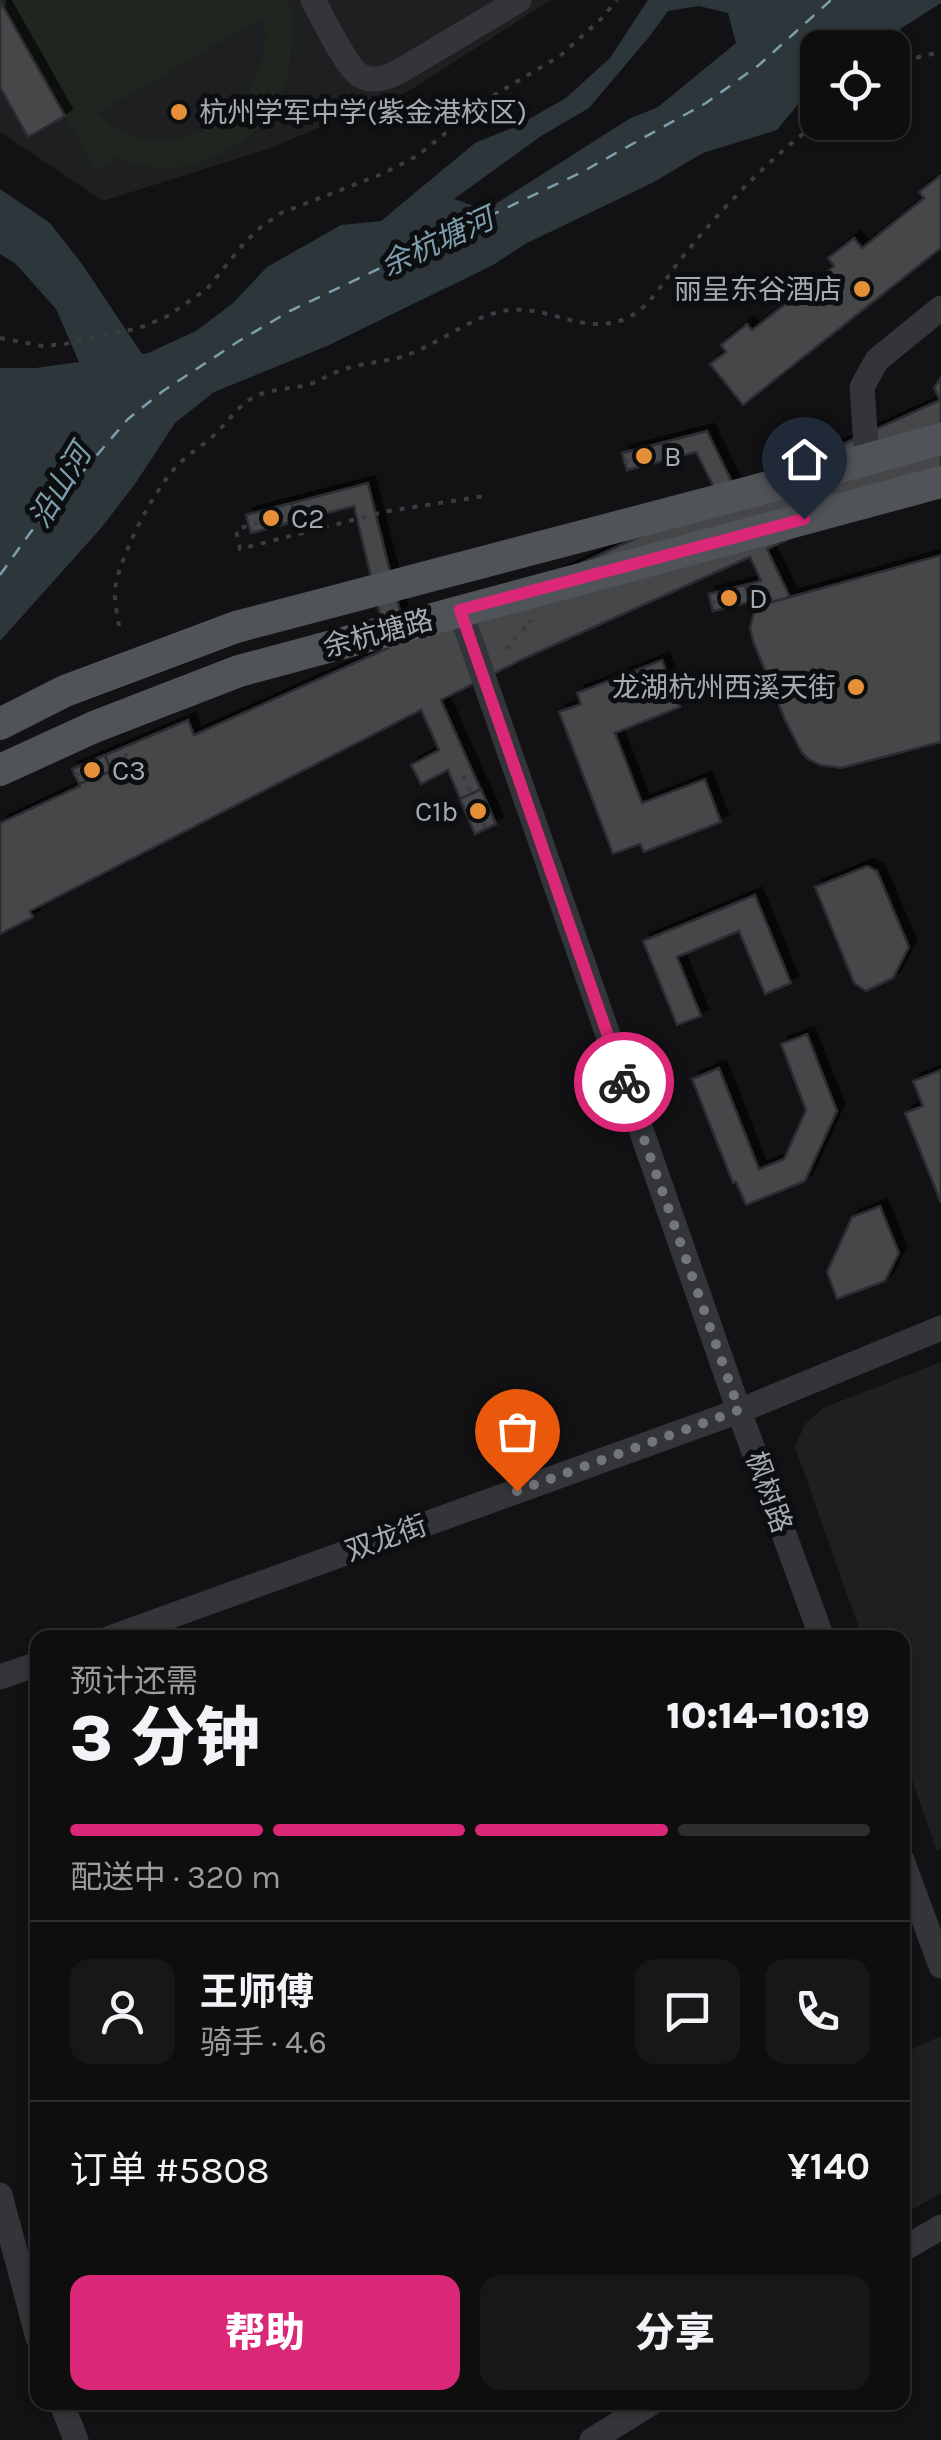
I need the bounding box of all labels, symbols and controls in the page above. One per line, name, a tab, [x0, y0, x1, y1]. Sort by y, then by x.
map controls	[800, 30, 910, 140]
button: locate	[800, 30, 910, 140]
place label: 杭州学军中学(紫金港校区)	[199, 96, 527, 129]
marker: 杭州学军中学(紫金港校区)	[168, 101, 190, 123]
water label: 余杭塘河	[375, 198, 504, 284]
place label: 丽呈东谷酒店	[674, 273, 842, 306]
marker: 丽呈东谷酒店	[851, 278, 873, 300]
pin	[762, 417, 847, 520]
icon: home	[777, 432, 832, 487]
water label: 沿山河	[21, 434, 101, 534]
place label: B	[664, 440, 681, 473]
marker: B	[633, 445, 655, 467]
place label: C2	[291, 502, 324, 535]
marker: C2	[260, 507, 282, 529]
place label: D	[749, 582, 767, 615]
marker: D	[718, 587, 740, 609]
street label: 余杭塘路	[320, 603, 436, 663]
place label: 龙湖杭州西溪天街	[612, 671, 836, 704]
marker: 龙湖杭州西溪天街	[845, 676, 867, 698]
place label: C3	[112, 754, 146, 787]
marker: C3	[81, 759, 103, 781]
place label: C1b	[415, 795, 458, 828]
marker: C1b	[467, 800, 489, 822]
courier	[574, 1032, 674, 1132]
icon: bike	[597, 1055, 652, 1110]
pin	[475, 1389, 560, 1492]
icon: bag	[490, 1404, 545, 1459]
street label: 枫树路	[739, 1447, 799, 1537]
street label: 双龙街	[341, 1508, 431, 1568]
text: 预计还需	[70, 1663, 198, 1700]
text: 10:14–10:19	[666, 1693, 870, 1738]
text: 3 分钟	[70, 1700, 260, 1776]
text: 配送中 · 320 m	[70, 1859, 281, 1896]
button: person	[70, 1959, 175, 2064]
button: chat	[635, 1959, 740, 2064]
button: phone	[765, 1959, 870, 2064]
text: 王师傅	[200, 1970, 314, 2015]
text: 骑手 · 4.6	[200, 2024, 327, 2061]
text: ¥140	[788, 2144, 870, 2189]
text: 订单 #5808	[70, 2148, 270, 2193]
button: 帮助	[70, 2275, 460, 2390]
button: 分享	[480, 2275, 870, 2390]

